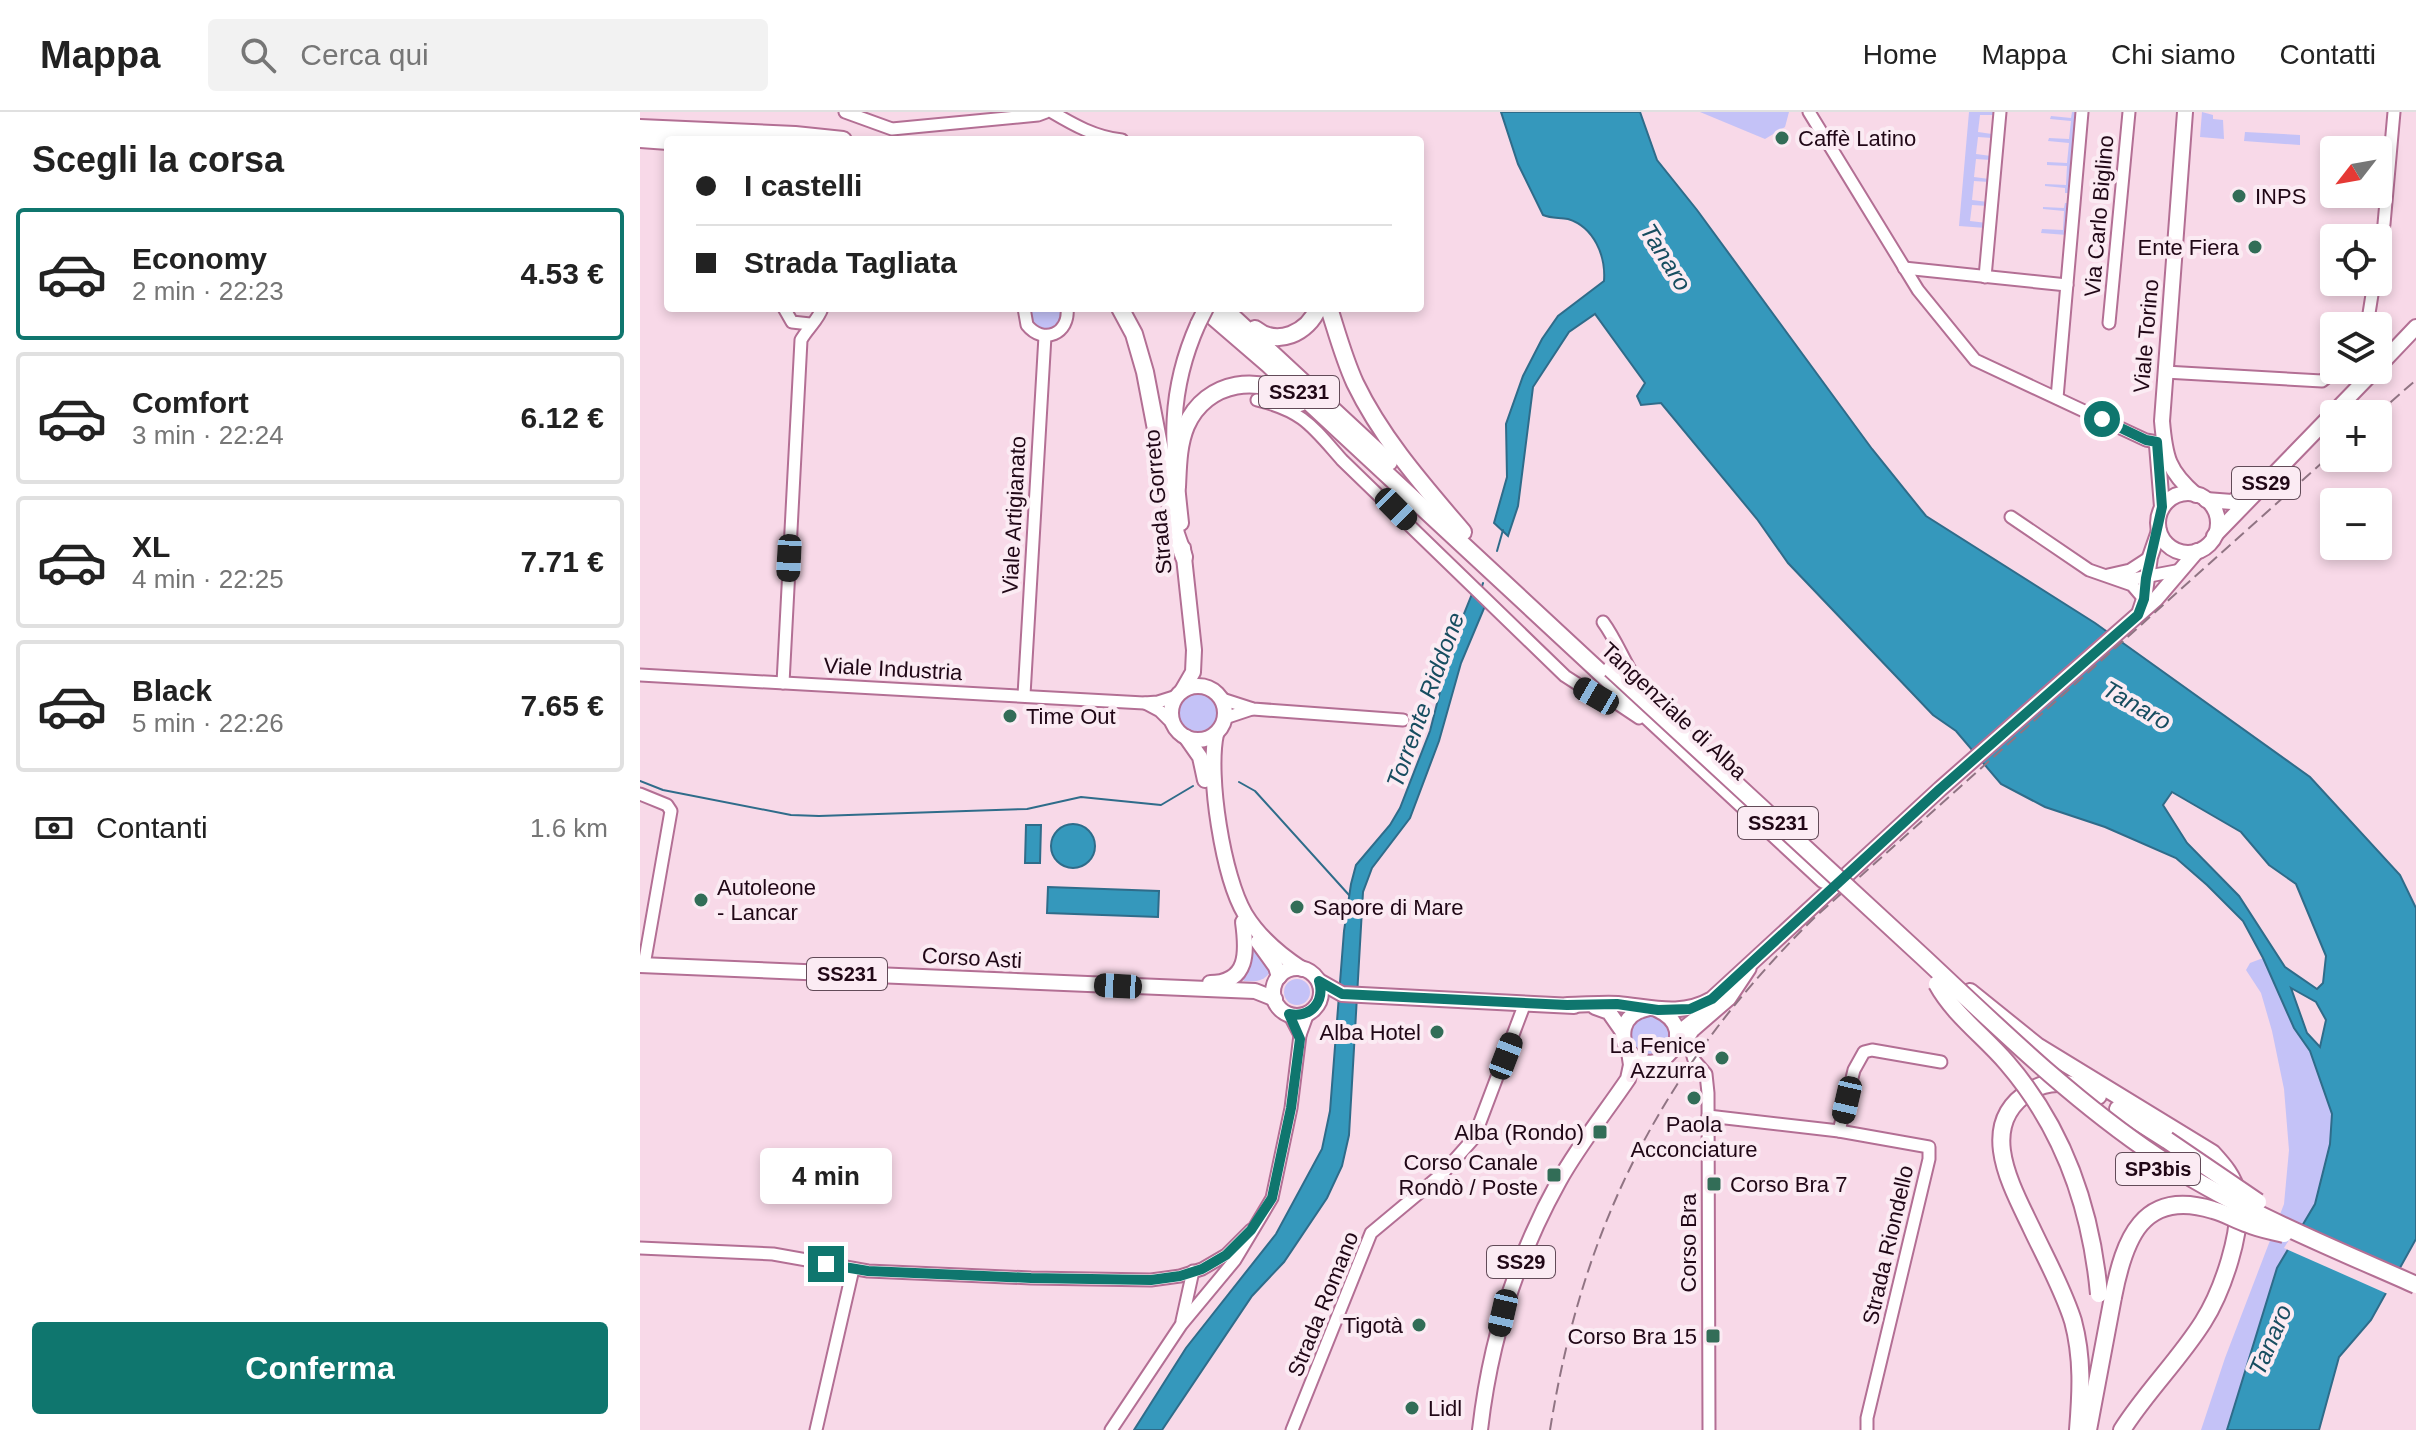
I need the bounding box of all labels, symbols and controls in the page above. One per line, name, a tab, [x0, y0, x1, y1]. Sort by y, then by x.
search box	[208, 19, 768, 91]
icon: search	[236, 33, 280, 77]
text: Mappa	[40, 34, 160, 76]
text: Cerca qui	[300, 38, 429, 71]
text: Home	[1863, 39, 1937, 70]
text: Mappa	[1981, 39, 2067, 70]
text: Chi siamo	[2111, 39, 2236, 70]
text: Contatti	[2280, 39, 2376, 70]
place label: Caffè Latino	[1798, 126, 1916, 151]
marker: Caffè Latino	[1773, 129, 1791, 147]
street label: Via Carlo Biglino	[2079, 134, 2119, 298]
north arrow	[2320, 136, 2392, 208]
map controls	[2320, 136, 2392, 560]
text: Scegli la corsa	[32, 139, 284, 180]
text: I castelli	[744, 169, 862, 202]
place label: INPS	[2255, 184, 2306, 209]
marker: INPS	[2230, 187, 2248, 205]
water label: Tanaro	[1635, 219, 1697, 295]
button: locate	[2320, 224, 2392, 296]
place label: Ente Fiera	[2138, 235, 2240, 260]
icon: car	[36, 238, 108, 310]
marker: Ente Fiera	[2246, 238, 2264, 256]
text: Economy	[132, 242, 267, 275]
text: Strada Tagliata	[744, 246, 957, 279]
text: 4.53 €	[521, 257, 604, 290]
text: 2 min · 22:23	[132, 276, 284, 306]
street label: Viale Torino	[2129, 278, 2163, 394]
button: layers	[2320, 312, 2392, 384]
road number: SS231	[1259, 376, 1339, 408]
icon: car	[36, 382, 108, 454]
text: Comfort	[132, 386, 249, 419]
button: +	[2320, 400, 2392, 472]
text: 6.12 €	[521, 401, 604, 434]
route start	[2084, 401, 2120, 437]
text: 3 min · 22:24	[132, 420, 284, 450]
street label: Strada Gorreto	[1139, 428, 1177, 576]
street label: Viale Artigianato	[997, 435, 1031, 595]
road number: SS29	[2232, 467, 2300, 499]
car	[1371, 484, 1421, 534]
button: −	[2320, 488, 2392, 560]
icon: car	[36, 526, 108, 598]
text: XL	[132, 530, 170, 563]
car	[776, 533, 802, 583]
text: 7.71 €	[521, 545, 604, 578]
text: 4 min · 22:25	[132, 564, 284, 594]
water label: Torrente Riddone	[1381, 609, 1469, 791]
street label: Tangenziale di Alba	[1596, 637, 1752, 785]
street label: Viale Industria	[823, 653, 964, 685]
icon: car	[36, 670, 108, 742]
text: Black	[132, 674, 212, 707]
car	[1569, 674, 1623, 718]
water label: Tanaro	[2098, 675, 2176, 735]
text: 7.65 €	[521, 689, 604, 722]
place label: Time Out	[1026, 704, 1116, 729]
marker: Time Out	[1001, 707, 1019, 725]
text: 5 min · 22:26	[132, 708, 284, 738]
icon: cash	[32, 806, 76, 850]
road number: SS231	[1738, 807, 1818, 839]
text: Contanti	[96, 811, 208, 844]
text: 1.6 km	[530, 813, 608, 843]
place label: Autoleone - Lancar	[717, 875, 816, 925]
marker: Autoleone - Lancar	[692, 891, 710, 909]
place label: Sapore di Mare	[1313, 895, 1463, 920]
marker: Sapore di Mare	[1288, 898, 1306, 916]
street label: Corso Asti	[921, 943, 1023, 973]
road number: SS231	[807, 958, 887, 990]
car	[1093, 973, 1143, 999]
place label: Alba Hotel	[1319, 1020, 1421, 1045]
marker: Alba Hotel	[1428, 1023, 1446, 1041]
car	[1486, 1029, 1526, 1083]
place label: La Fenice Azzurra	[1609, 1033, 1707, 1083]
marker: La Fenice Azzurra	[1713, 1049, 1731, 1067]
car	[1830, 1074, 1864, 1126]
marker: Paola Acconciature	[1685, 1089, 1703, 1107]
place label: Paola Acconciature	[1630, 1112, 1758, 1162]
place label: Alba (Rondo)	[1454, 1120, 1584, 1145]
marker: Alba (Rondo)	[1591, 1123, 1609, 1141]
callout: 4 min	[760, 1148, 892, 1204]
place label: Corso Canale Rondò / Poste	[1399, 1150, 1538, 1200]
road number: SP3bis	[2116, 1153, 2200, 1185]
text: 4 min	[792, 1161, 860, 1191]
street label: Strada Riondello	[1858, 1163, 1918, 1327]
marker: Corso Canale Rondò / Poste	[1545, 1166, 1563, 1184]
place label: Corso Bra 7	[1730, 1172, 1847, 1197]
marker: Corso Bra 7	[1705, 1175, 1723, 1193]
street label: Corso Bra	[1676, 1193, 1701, 1293]
street label: Strada Romano	[1283, 1228, 1363, 1380]
route end	[808, 1246, 844, 1282]
road number: SS29	[1487, 1246, 1555, 1278]
car	[1486, 1287, 1520, 1339]
water label: Tanaro	[2243, 1301, 2297, 1379]
place label: Tigotà	[1343, 1313, 1404, 1338]
marker: Tigotà	[1410, 1316, 1428, 1334]
button: Conferma	[32, 1322, 608, 1414]
place label: Corso Bra 15	[1567, 1324, 1697, 1349]
marker: Corso Bra 15	[1704, 1327, 1722, 1345]
place label: Lidl	[1428, 1396, 1462, 1421]
marker: Lidl	[1403, 1399, 1421, 1417]

